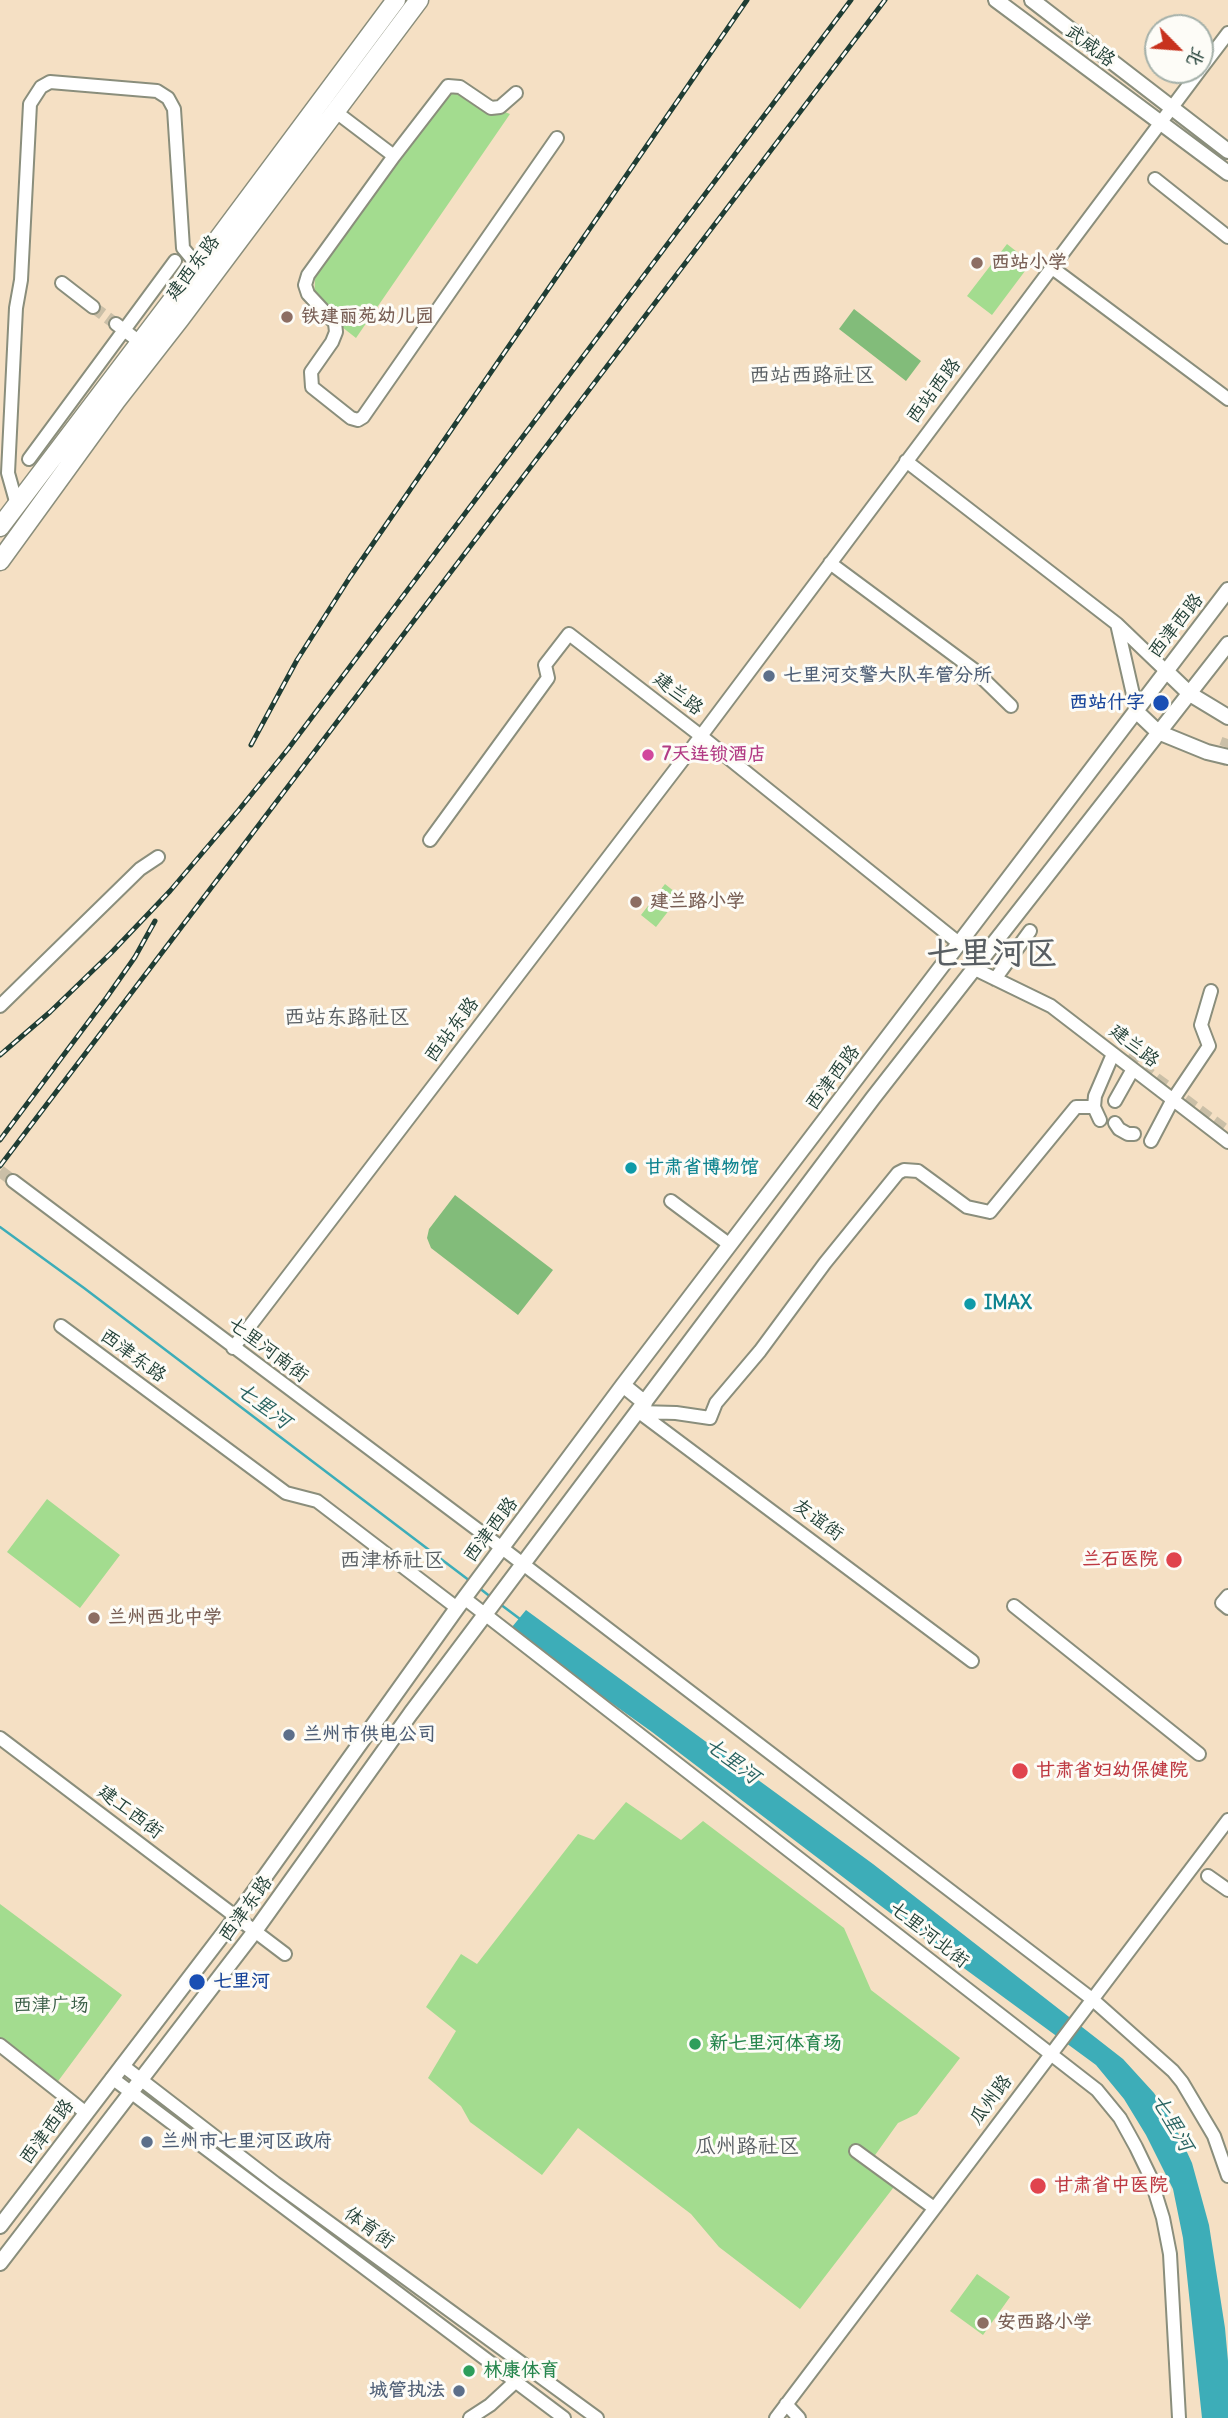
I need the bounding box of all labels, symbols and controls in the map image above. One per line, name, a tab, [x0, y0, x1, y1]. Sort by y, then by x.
north arrow	[1144, 14, 1214, 84]
street label: 武威路	[1060, 20, 1120, 72]
text: 北	[1181, 43, 1211, 71]
street label: 建西东路	[161, 231, 225, 305]
place label: 西站小学	[991, 252, 1067, 274]
marker: 西站小学	[969, 255, 985, 271]
place label: 铁建丽苑幼儿园	[301, 306, 434, 328]
marker: 铁建丽苑幼儿园	[279, 309, 295, 325]
street label: 西站西路	[902, 354, 966, 428]
district label: 西站西路社区	[749, 363, 875, 389]
street label: 西津西路	[1144, 589, 1208, 663]
place label: 七里河交警大队车管分所	[783, 665, 992, 687]
street label: 建兰路	[649, 667, 707, 721]
marker: 七里河交警大队车管分所	[761, 668, 777, 684]
place label: 西站什字	[1069, 692, 1145, 714]
marker: 西站什字	[1151, 693, 1171, 713]
place label: 7天连锁酒店	[662, 744, 766, 766]
marker: 7天连锁酒店	[640, 747, 656, 763]
place label: 建兰路小学	[650, 891, 745, 913]
marker: 建兰路小学	[628, 894, 644, 910]
district label: 七里河区	[926, 935, 1058, 975]
street label: 西站东路	[420, 993, 484, 1067]
district label: 西站东路社区	[284, 1005, 410, 1031]
street label: 建兰路	[1105, 1019, 1163, 1073]
street label: 西津西路	[801, 1041, 865, 1115]
place label: 甘肃省博物馆	[645, 1157, 759, 1179]
marker: 甘肃省博物馆	[623, 1160, 639, 1176]
place label: IMAX	[984, 1293, 1032, 1315]
marker: IMAX	[962, 1296, 978, 1312]
street label: 七里河南街	[223, 1312, 313, 1388]
street label: 西津东路	[96, 1324, 170, 1388]
water label: 七里河	[230, 1377, 296, 1435]
street label: 西津西路	[459, 1493, 523, 1567]
street label: 友谊街	[788, 1494, 848, 1546]
district label: 西津桥社区	[340, 1548, 444, 1574]
place label: 兰石医院	[1082, 1549, 1158, 1571]
marker: 兰石医院	[1164, 1550, 1184, 1570]
place label: 兰州西北中学	[108, 1607, 222, 1629]
marker: 兰州西北中学	[86, 1610, 102, 1626]
place label: 兰州市供电公司	[303, 1724, 436, 1746]
marker: 兰州市供电公司	[281, 1727, 297, 1743]
water label: 七里河	[699, 1732, 765, 1790]
place label: 甘肃省妇幼保健院	[1036, 1760, 1188, 1782]
marker: 甘肃省妇幼保健院	[1010, 1761, 1030, 1781]
street label: 建工西街	[93, 1780, 167, 1844]
street label: 西津东路	[214, 1872, 278, 1946]
street label: 七里河北街	[885, 1897, 973, 1973]
place label: 七里河	[213, 1971, 270, 1993]
marker: 七里河	[187, 1972, 207, 1992]
park label: 西津广场	[13, 1995, 89, 2017]
place label: 新七里河体育场	[709, 2033, 842, 2055]
marker: 新七里河体育场	[687, 2036, 703, 2052]
street label: 瓜州路	[965, 2070, 1017, 2130]
water label: 七里河	[1145, 2089, 1199, 2157]
street label: 西津西路	[15, 2095, 79, 2169]
place label: 兰州市七里河区政府	[161, 2131, 332, 2153]
marker: 兰州市七里河区政府	[139, 2134, 155, 2150]
district label: 瓜州路社区	[695, 2134, 799, 2160]
place label: 甘肃省中医院	[1054, 2175, 1168, 2197]
marker: 甘肃省中医院	[1028, 2176, 1048, 2196]
street label: 体育街	[339, 2202, 399, 2254]
place label: 安西路小学	[997, 2312, 1092, 2334]
marker: 安西路小学	[975, 2315, 991, 2331]
place label: 林康体育	[483, 2360, 559, 2382]
marker: 林康体育	[461, 2363, 477, 2379]
place label: 城管执法	[369, 2380, 445, 2402]
marker: 城管执法	[451, 2383, 467, 2399]

